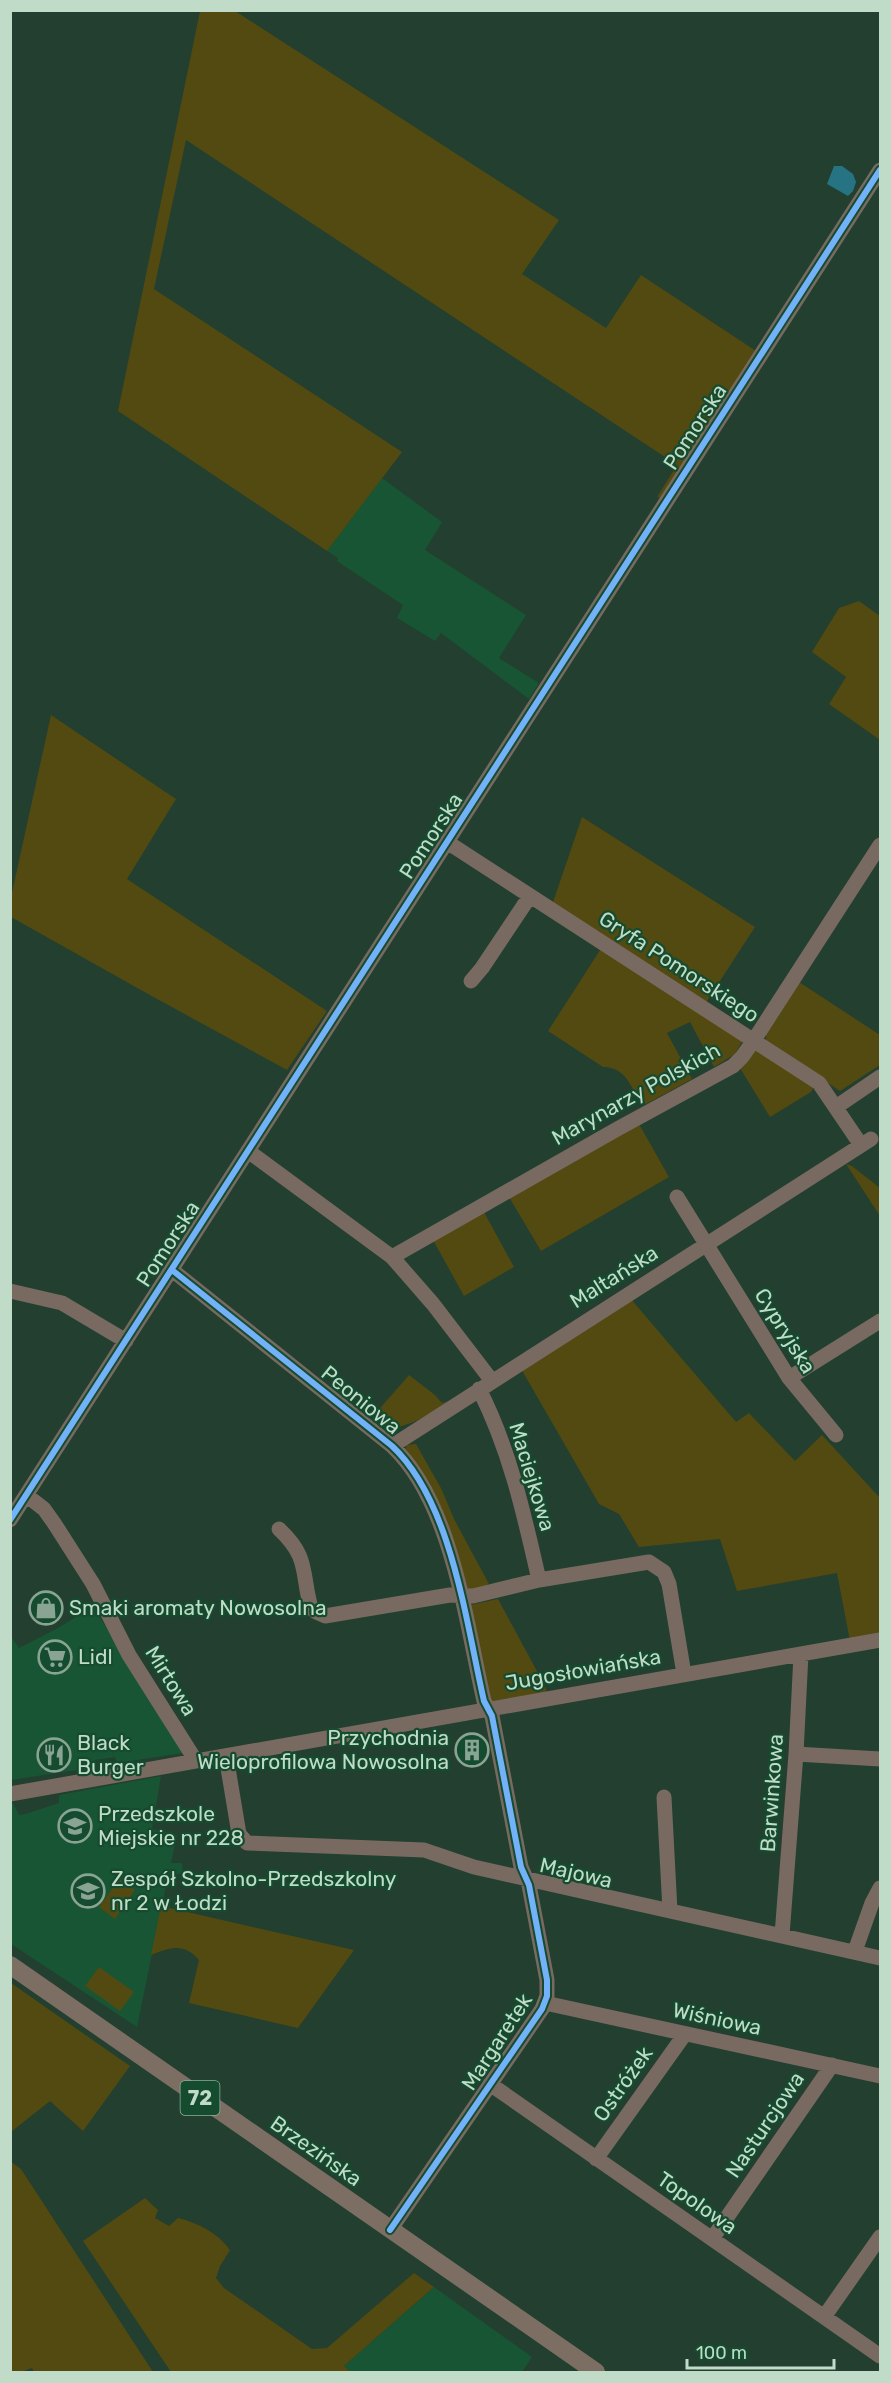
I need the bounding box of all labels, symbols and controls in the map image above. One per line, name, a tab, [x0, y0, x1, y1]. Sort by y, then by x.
street label: Pomorska	[658, 379, 731, 474]
street label: Pomorska	[394, 788, 467, 883]
street label: Gryfa Pomorskiego	[595, 906, 764, 1028]
street label: Marynarzy Polskich	[547, 1037, 724, 1150]
street label: Pomorska	[131, 1196, 204, 1291]
street label: Maltańska	[565, 1240, 662, 1313]
street label: Cypryjska	[749, 1283, 821, 1378]
street label: Peoniowa	[317, 1360, 406, 1439]
street label: Maciejkowa	[504, 1420, 561, 1534]
shop icon: Smaki aromaty Nowosolna	[28, 1590, 64, 1626]
place label: Smaki aromaty Nowosolna	[69, 1595, 327, 1620]
supermarket icon: Lidl	[37, 1639, 73, 1675]
street label: Mirtowa	[140, 1641, 203, 1720]
street label: Jugosłowiańska	[503, 1643, 663, 1696]
place label: Lidl	[78, 1644, 113, 1669]
place label: Przychodnia Wieloprofilowa Nowosolna	[197, 1725, 449, 1774]
place label: Black Burger	[77, 1730, 144, 1779]
building icon: Przychodnia Wieloprofilowa Nowosolna	[454, 1732, 490, 1768]
street label: Barwinkowa	[755, 1733, 788, 1853]
restaurant icon: Black Burger	[36, 1737, 72, 1773]
place label: Przedszkole Miejskie nr 228	[98, 1801, 244, 1850]
school or university icon: Przedszkole Miejskie nr 228	[57, 1808, 93, 1844]
street label: Majowa	[537, 1852, 615, 1893]
place label: Zespół Szkolno-Przedszkolny nr 2 w Łodzi	[111, 1866, 397, 1915]
school or university icon: Zespół Szkolno-Przedszkolny nr 2 w Łodzi	[70, 1873, 106, 1909]
street label: Margaretek	[456, 1988, 537, 2095]
street label: Wiśniowa	[670, 1997, 764, 2040]
street label: Ostróżek	[588, 2041, 658, 2126]
street label: Nasturcjowa	[720, 2067, 809, 2182]
road number: 72	[180, 2081, 220, 2115]
street label: Brzezińska	[266, 2110, 367, 2191]
street label: Topolowa	[653, 2166, 742, 2239]
scale bar	[687, 2332, 834, 2370]
text: 100 m	[696, 2342, 747, 2364]

